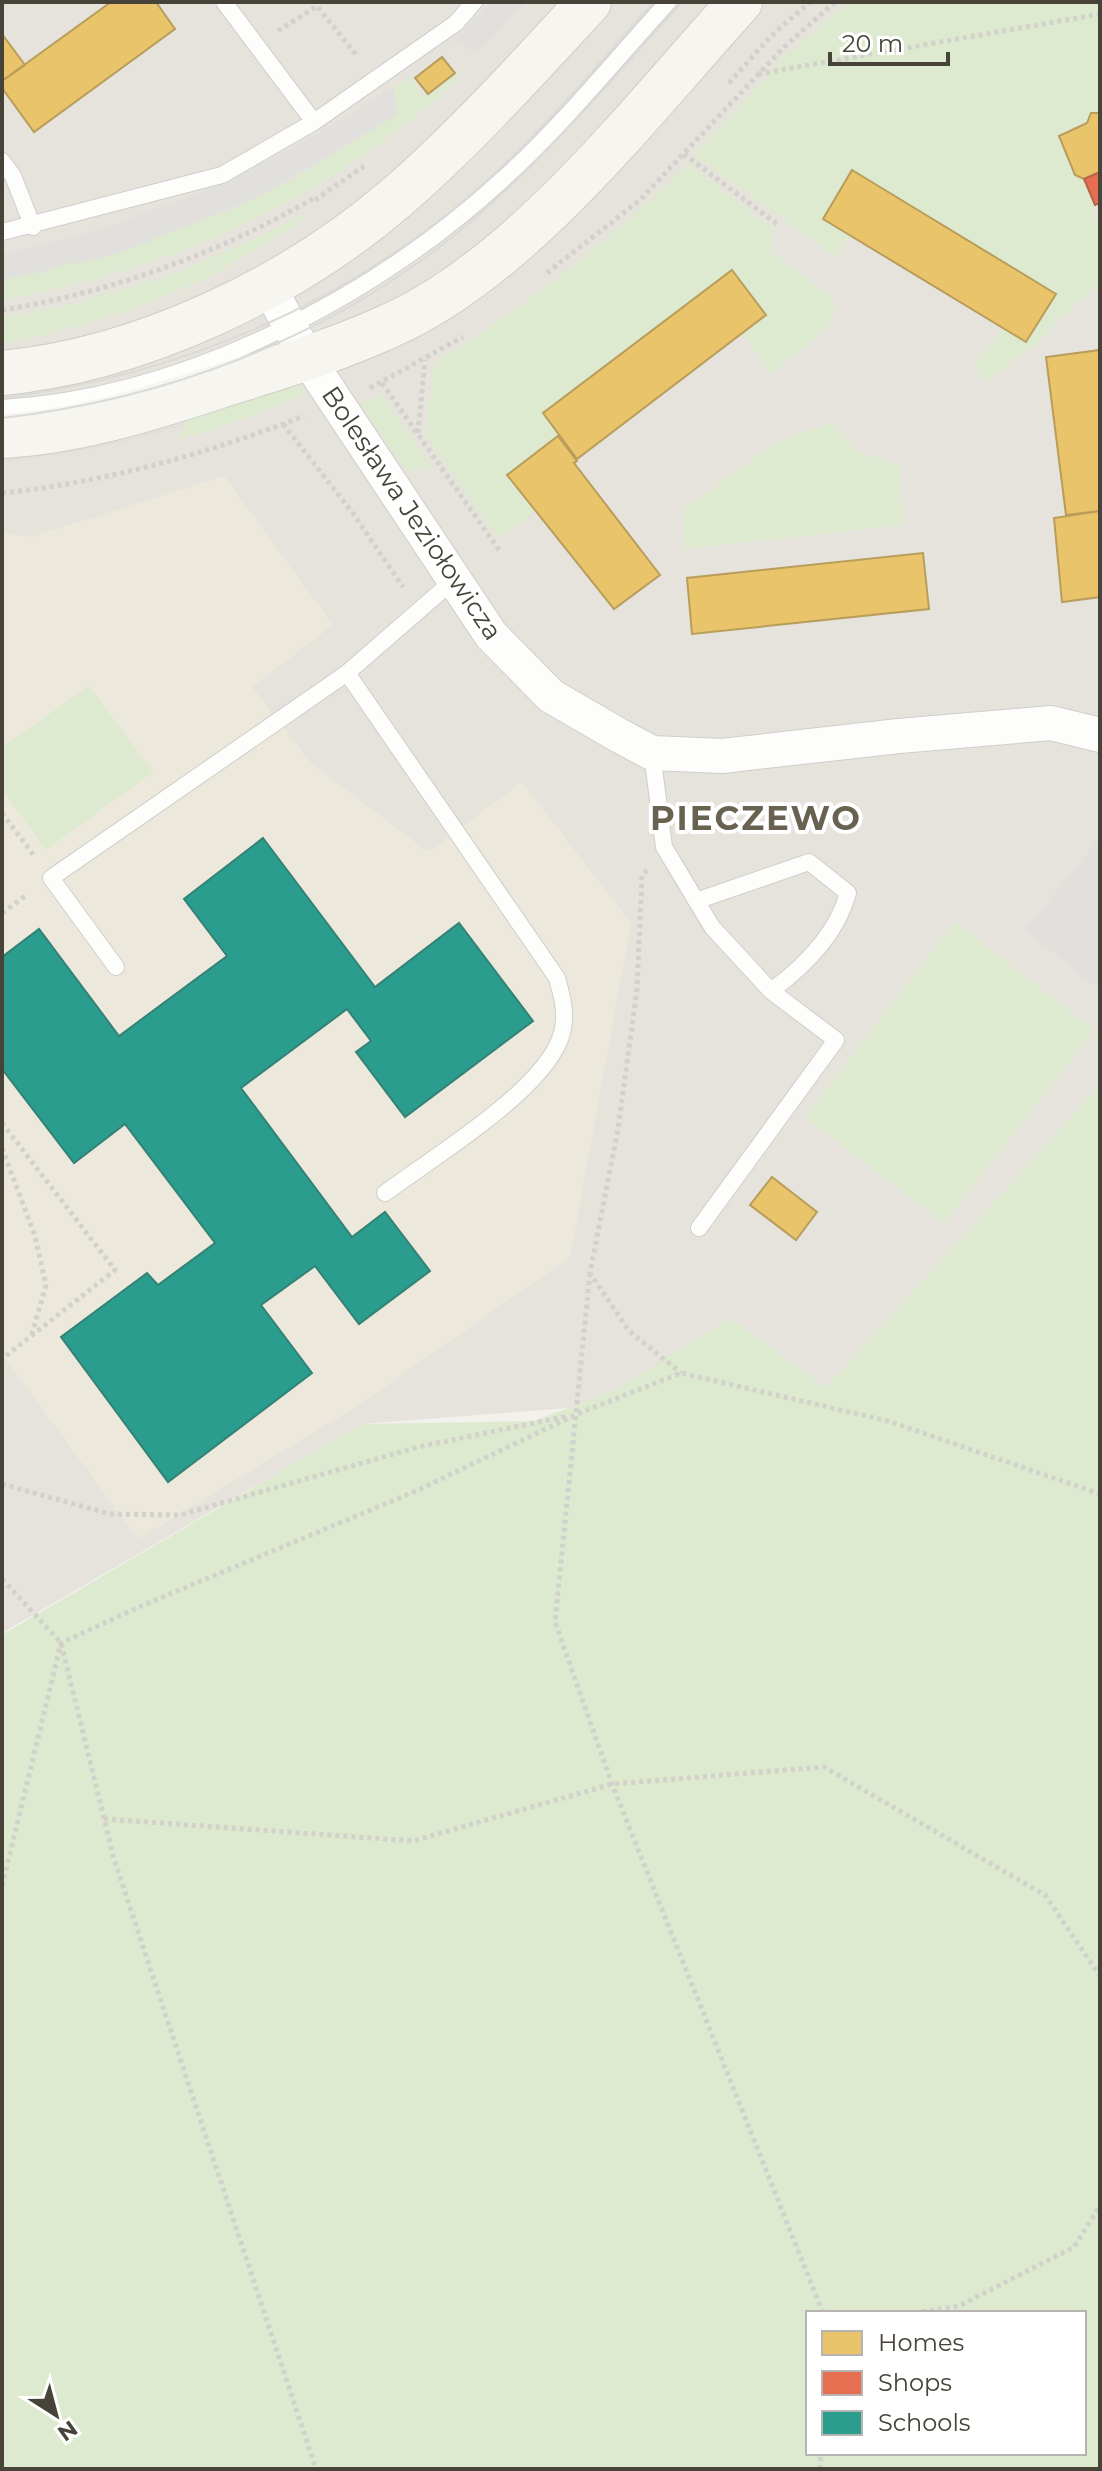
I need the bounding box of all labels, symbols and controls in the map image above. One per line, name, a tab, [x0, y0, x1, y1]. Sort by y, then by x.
scale bar	[830, 16, 948, 66]
text: 20 m	[842, 29, 903, 58]
street label: Bolesława Jeziołowicza	[315, 380, 509, 646]
district label: PIECZEWO	[650, 797, 862, 839]
legend	[806, 2311, 1086, 2455]
text: Homes	[878, 2328, 964, 2357]
text: Shops	[878, 2368, 952, 2397]
north arrow	[16, 2375, 96, 2455]
text: Schools	[878, 2408, 971, 2437]
text: N	[52, 2415, 83, 2447]

